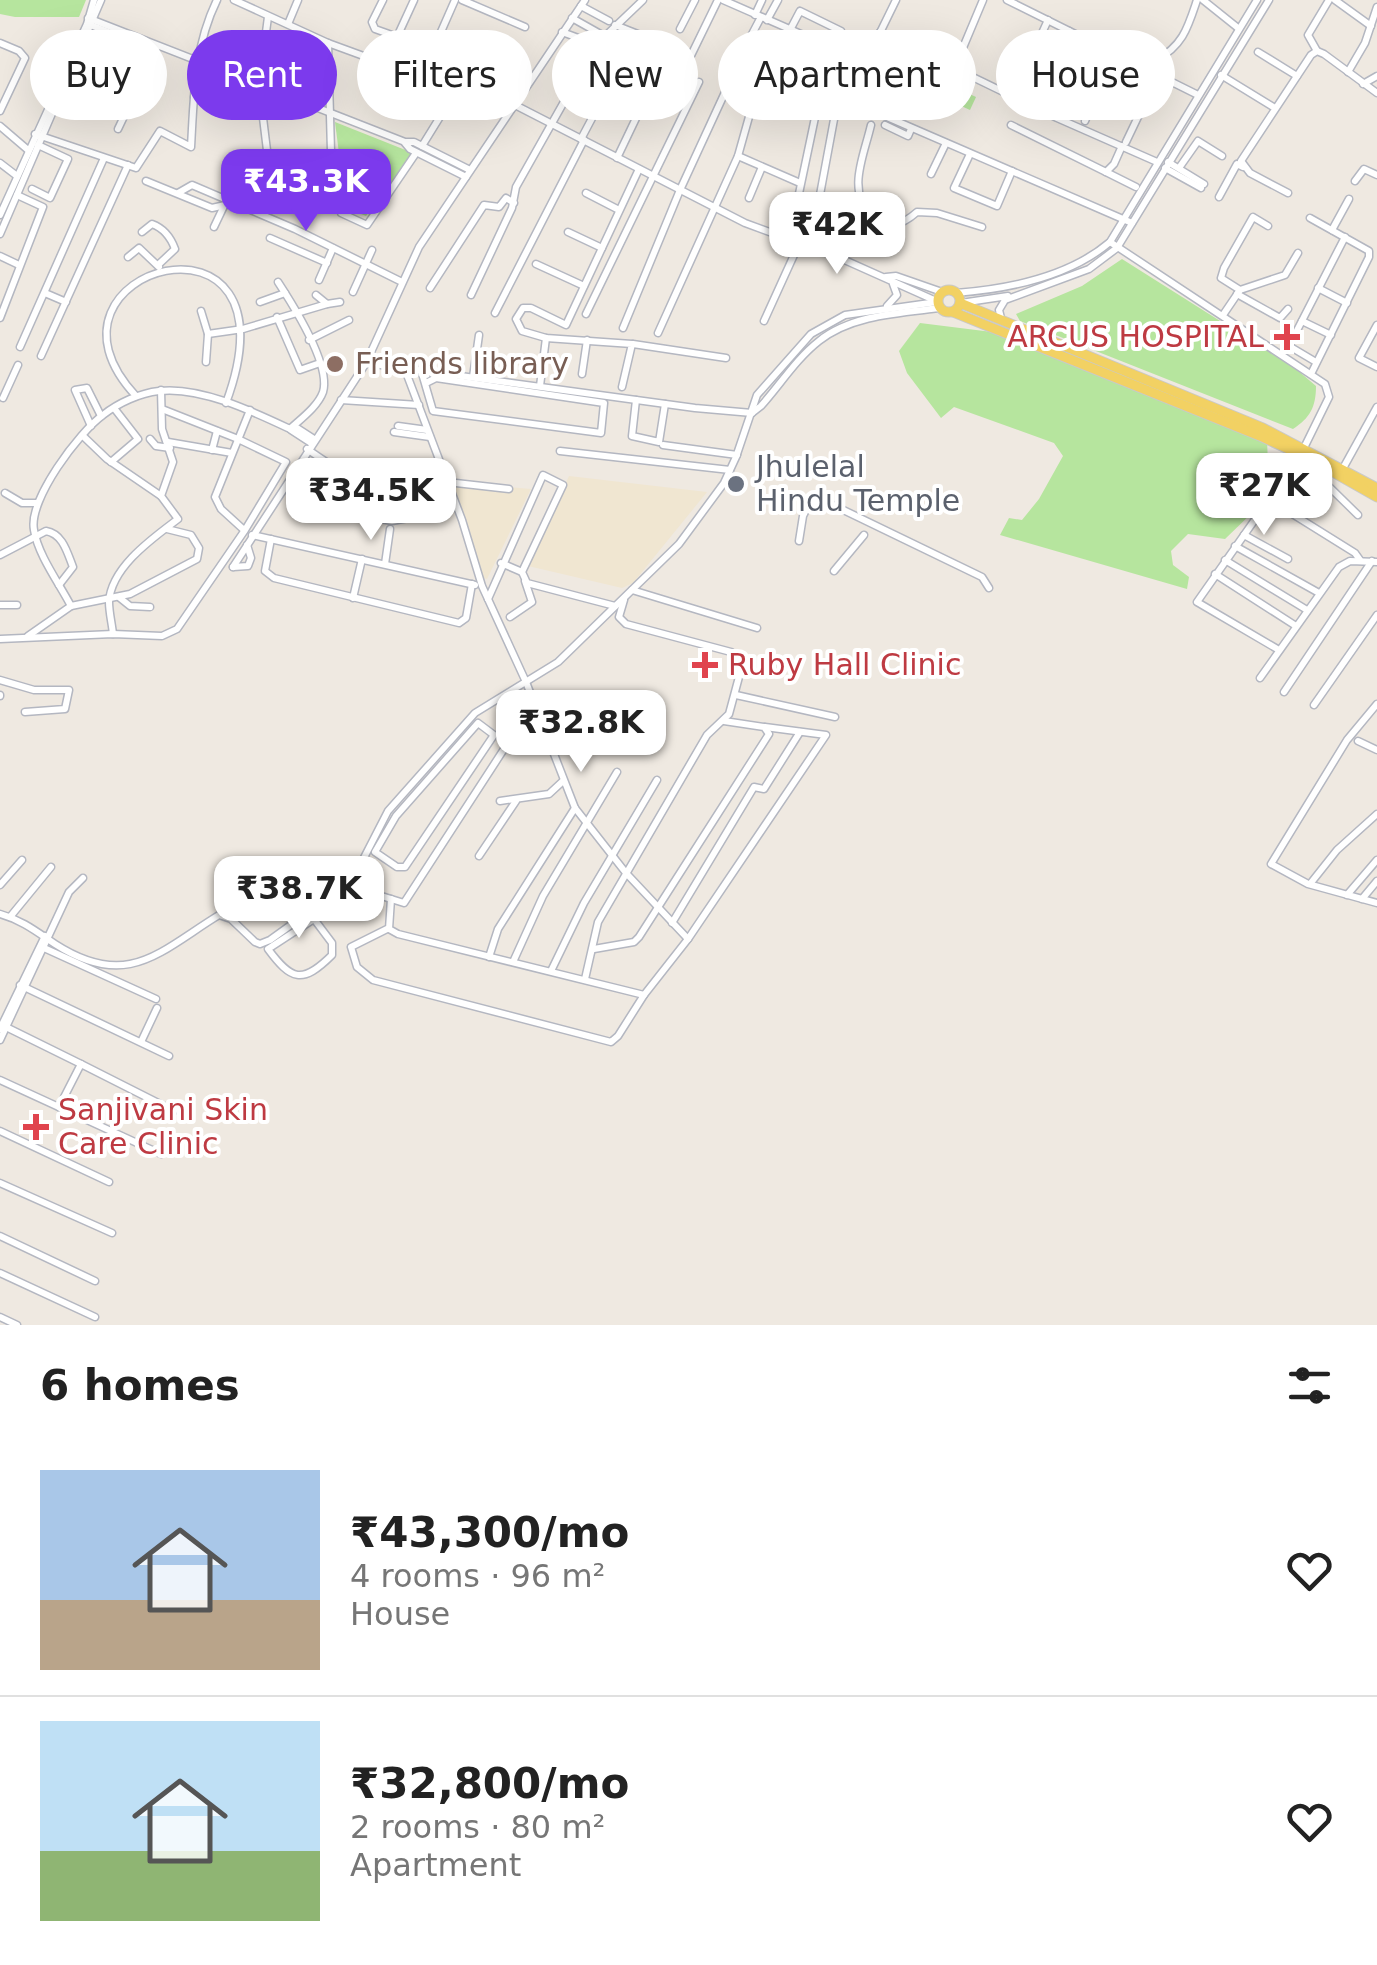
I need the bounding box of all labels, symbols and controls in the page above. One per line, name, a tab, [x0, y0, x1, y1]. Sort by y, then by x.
chip: Buy	[30, 30, 167, 120]
chip: Rent	[187, 30, 337, 120]
chip: Filters	[357, 30, 532, 120]
chip: New	[552, 30, 698, 120]
chip: Apartment	[718, 30, 976, 120]
chip: House	[996, 30, 1175, 120]
pin: ₹43.3K	[225, 149, 387, 234]
text: ₹43.3K	[243, 162, 369, 200]
pin: ₹42K	[778, 192, 896, 277]
text: ₹42K	[791, 205, 883, 243]
place label: ARCUS HOSPITAL	[1007, 319, 1264, 354]
marker: ARCUS HOSPITAL	[1274, 324, 1300, 350]
place label: Friends library	[355, 346, 569, 381]
marker: Friends library	[324, 353, 346, 375]
place label: Jhulelal Hindu Temple	[754, 449, 960, 518]
pin: ₹27K	[1205, 453, 1323, 538]
pin: ₹34.5K	[290, 458, 452, 543]
text: ₹27K	[1218, 466, 1310, 504]
text: ₹34.5K	[308, 471, 434, 509]
marker: Jhulelal Hindu Temple	[725, 473, 747, 495]
place label: Ruby Hall Clinic	[728, 647, 961, 682]
marker: Ruby Hall Clinic	[692, 652, 718, 678]
pin: ₹32.8K	[500, 690, 662, 775]
text: ₹32.8K	[518, 703, 644, 741]
pin: ₹38.7K	[218, 856, 380, 941]
text: ₹38.7K	[236, 869, 362, 907]
place label: Sanjivani Skin Care Clinic	[58, 1092, 268, 1161]
marker: Sanjivani Skin Care Clinic	[23, 1114, 49, 1140]
icon: filters	[1282, 1358, 1337, 1413]
text: 6 homes	[40, 1361, 240, 1410]
text: ₹43,300/mo	[350, 1508, 629, 1557]
icon: home	[120, 1510, 240, 1630]
icon: heart	[1282, 1543, 1337, 1598]
text: 4 rooms · 96 m²	[350, 1557, 605, 1595]
text: House	[350, 1595, 450, 1633]
text: ₹32,800/mo	[350, 1759, 629, 1808]
icon: home	[120, 1761, 240, 1881]
icon: heart	[1282, 1794, 1337, 1849]
text: 2 rooms · 80 m²	[350, 1808, 605, 1846]
text: Apartment	[350, 1846, 521, 1884]

